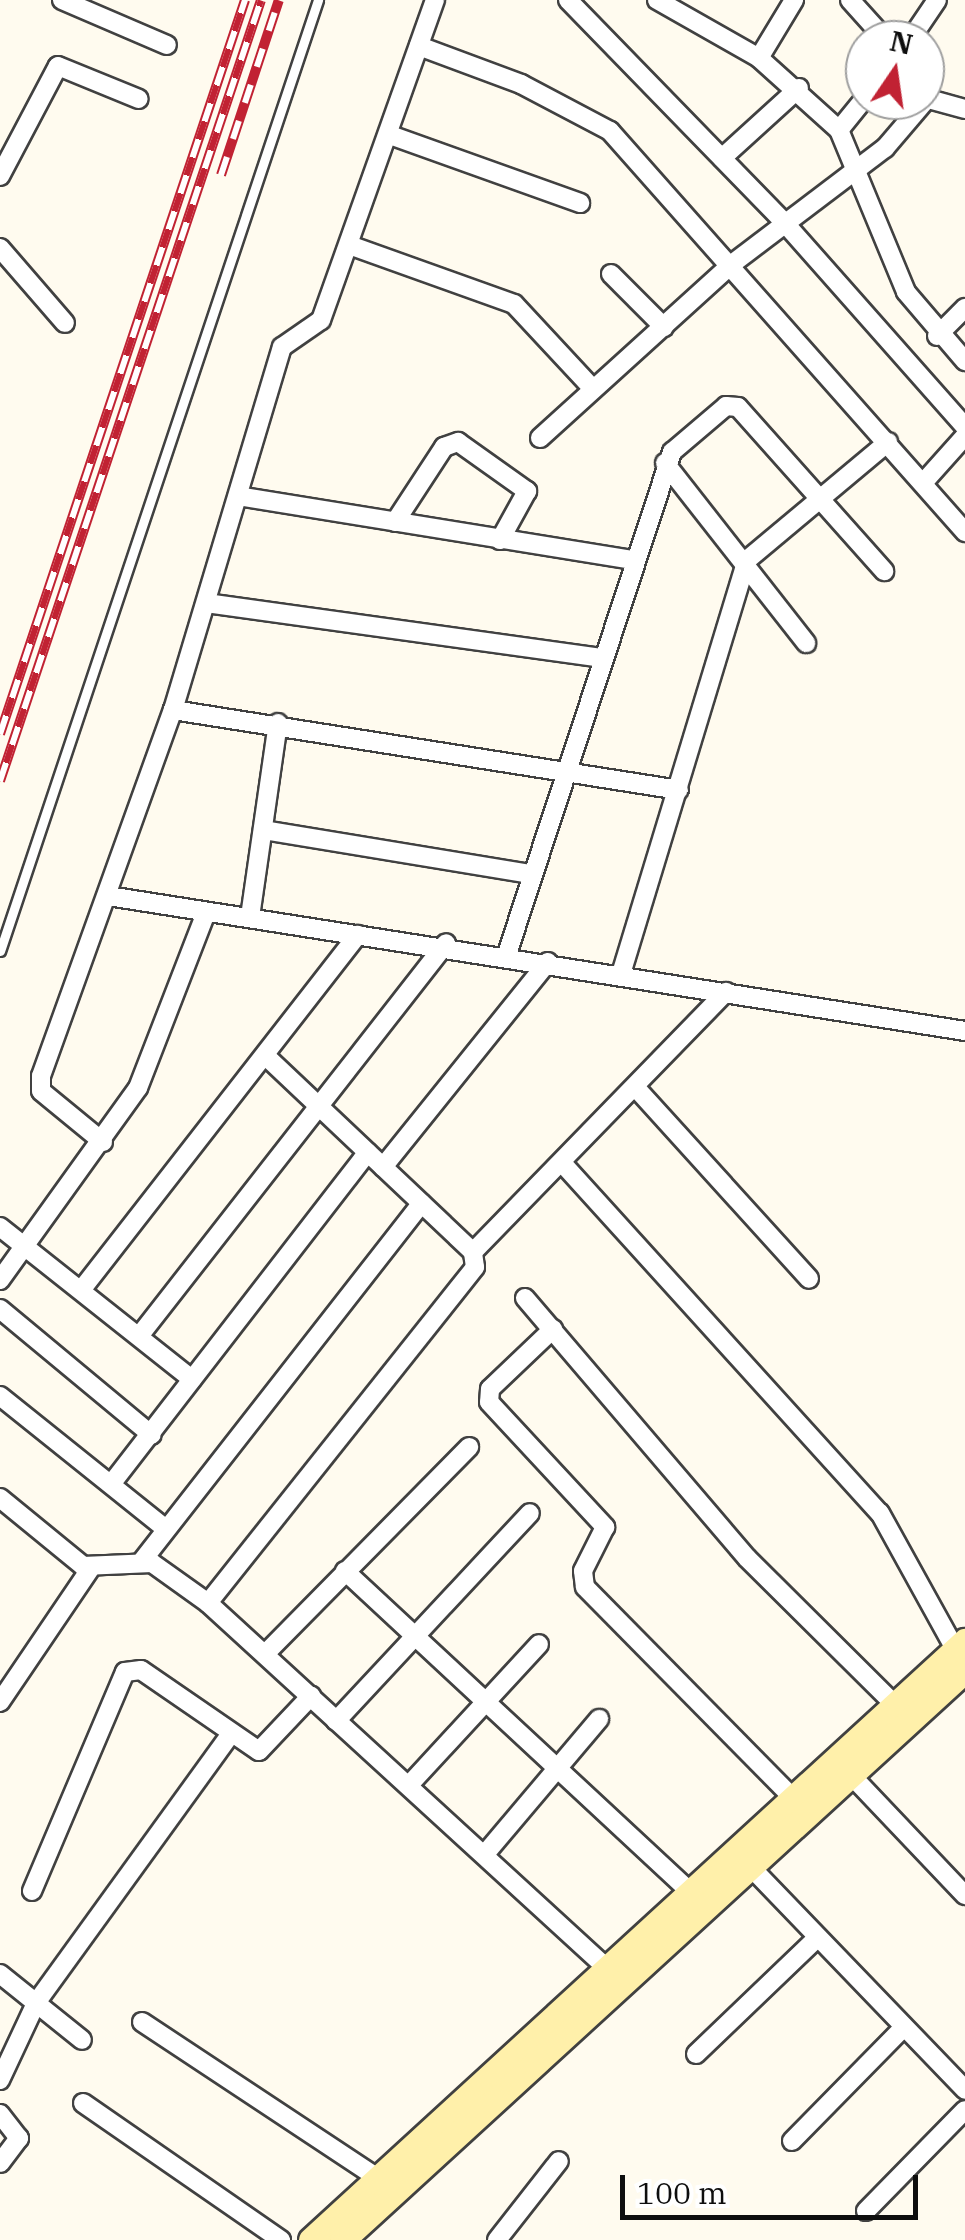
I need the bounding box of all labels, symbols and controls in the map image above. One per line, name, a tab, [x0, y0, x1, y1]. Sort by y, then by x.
north arrow	[845, 20, 945, 120]
text: N	[886, 22, 916, 63]
scale bar	[625, 2155, 922, 2217]
text: 100 m	[637, 2173, 727, 2212]

